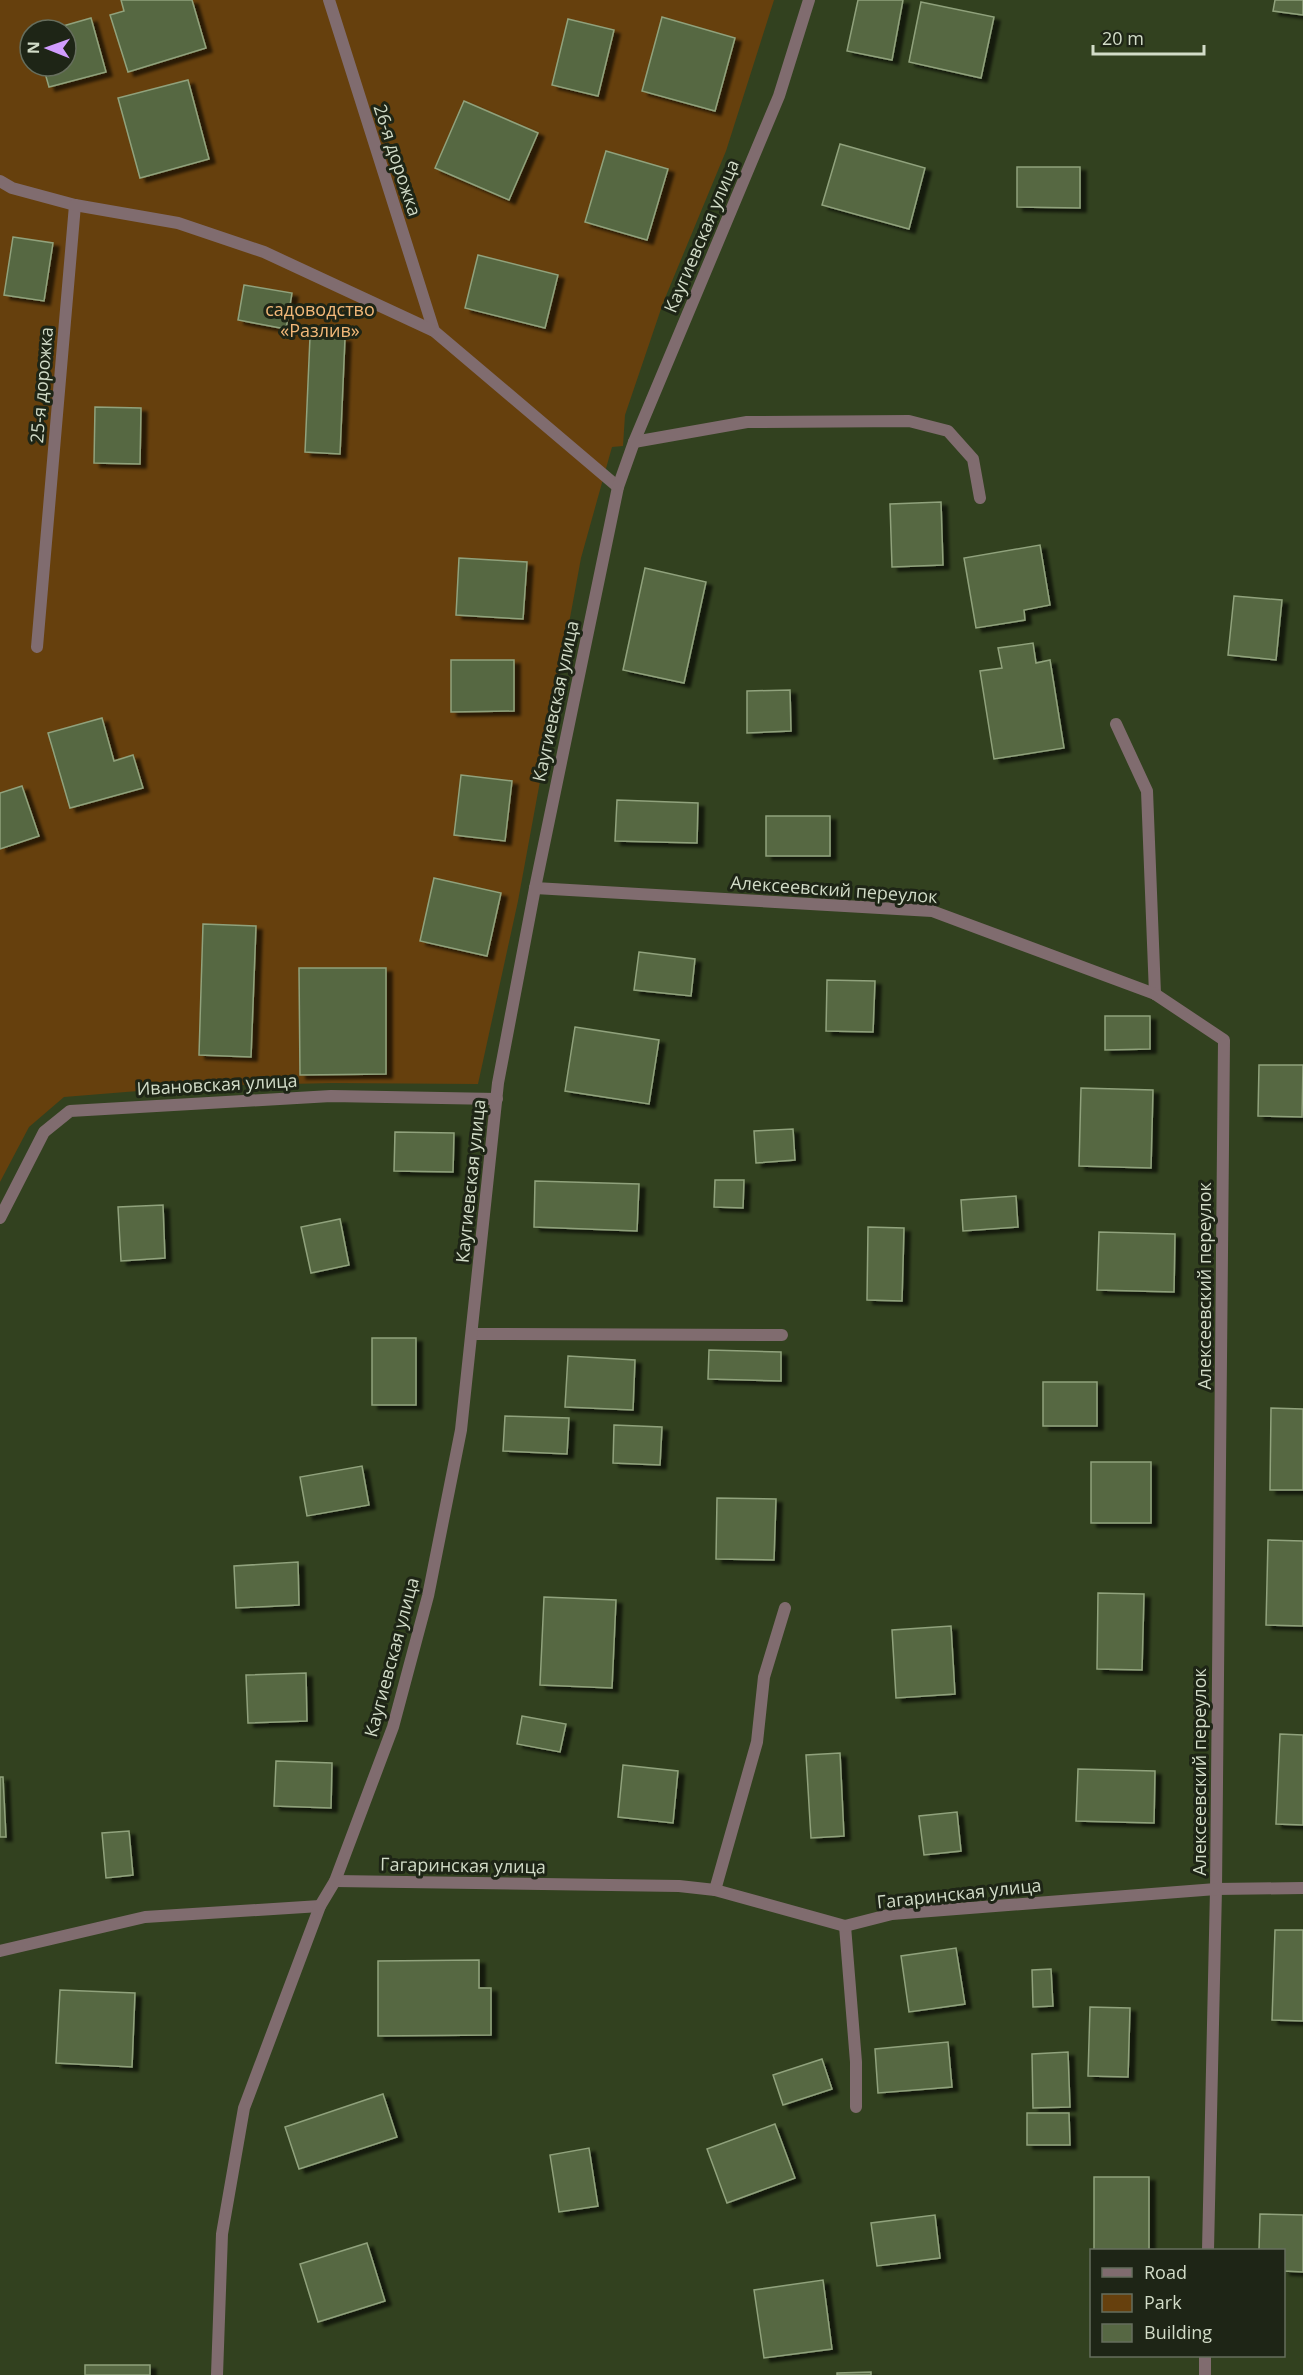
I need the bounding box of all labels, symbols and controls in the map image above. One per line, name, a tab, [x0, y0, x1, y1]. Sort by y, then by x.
north arrow	[18, 18, 78, 78]
scale bar	[1093, 18, 1204, 56]
text: 20 m	[1102, 26, 1144, 50]
text: N	[22, 41, 44, 54]
street label: 26-я дорожка	[369, 101, 427, 219]
street label: Каугиевская улица	[658, 156, 744, 316]
park label: садоводство «Разлив»	[265, 297, 375, 342]
street label: 25-я дорожка	[24, 326, 58, 444]
street label: Каугиевская улица	[526, 618, 584, 784]
street label: Алексеевский переулок	[730, 870, 939, 908]
street label: Ивановская улица	[136, 1068, 298, 1100]
street label: Каугиевская улица	[449, 1098, 491, 1264]
street label: Алексеевский переулок	[1192, 1182, 1216, 1390]
street label: Каугиевская улица	[358, 1575, 424, 1739]
street label: Алексеевский переулок	[1187, 1668, 1211, 1876]
street label: Гагаринская улица	[380, 1852, 546, 1878]
street label: Гагаринская улица	[875, 1872, 1043, 1914]
legend	[1090, 2249, 1285, 2357]
text: Road	[1144, 2260, 1187, 2284]
text: Park	[1144, 2290, 1182, 2314]
text: Building	[1144, 2320, 1212, 2344]

